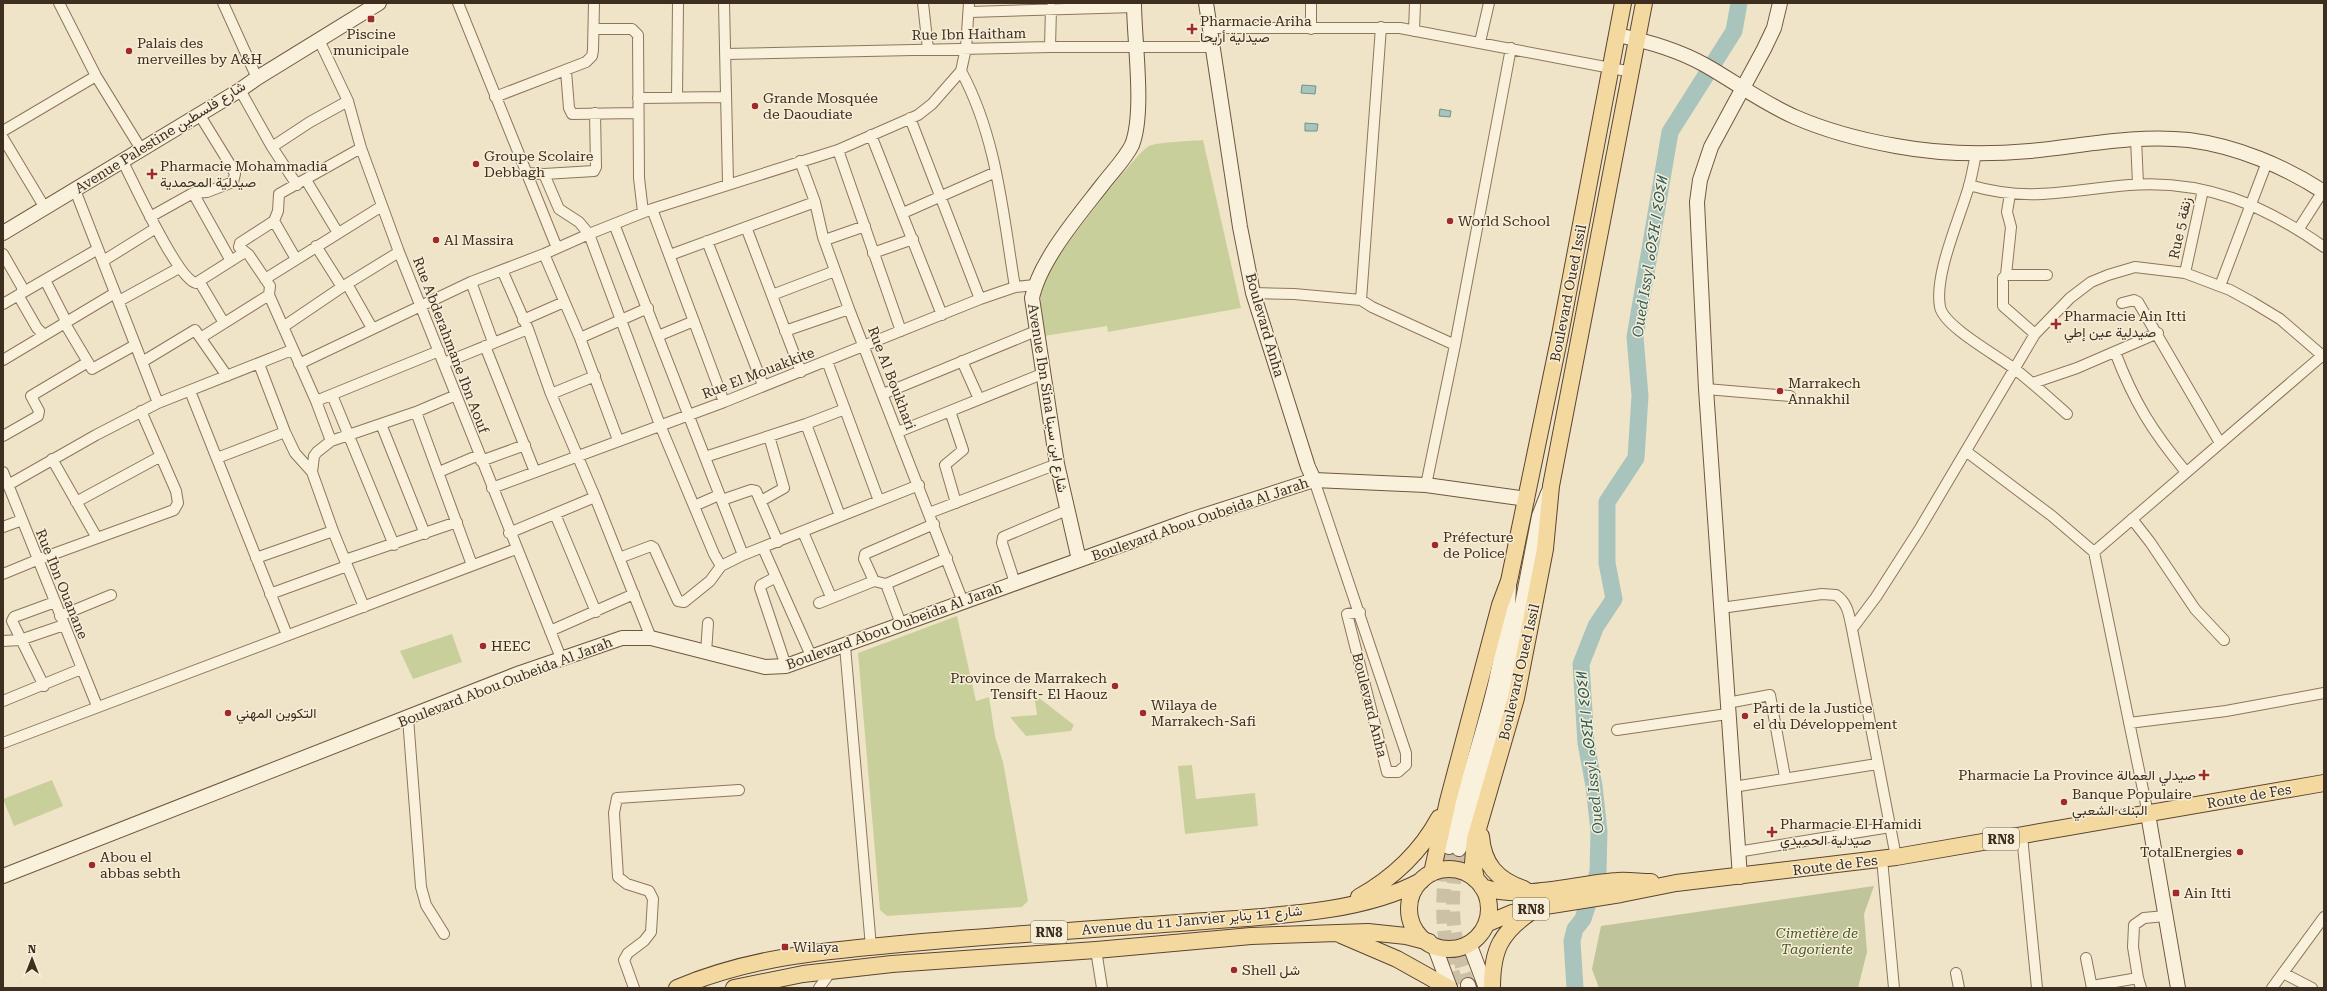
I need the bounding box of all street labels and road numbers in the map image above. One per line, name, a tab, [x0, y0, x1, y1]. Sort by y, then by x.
street label: Rue Ibn Haitham	[912, 25, 1027, 43]
street label: Avenue Palestine شارع فلسطين	[72, 78, 250, 199]
street label: Rue 5 زنقة	[2166, 195, 2195, 261]
street label: Boulevard Oued Issil	[1547, 222, 1589, 363]
street label: Rue Abderahmane Ibn Aouf	[410, 255, 492, 436]
street label: Boulevard Anha	[1243, 271, 1288, 379]
street label: Avenue Ibn Sina شارع ابن سينا	[1022, 302, 1071, 494]
street label: Rue Al Boukhari	[865, 324, 919, 432]
street label: Rue El Mouakkite	[700, 344, 817, 402]
street label: Boulevard Abou Oubeida Al Jarah	[1089, 474, 1311, 564]
street label: Rue Ibn Ouanane	[33, 527, 91, 642]
street label: Boulevard Abou Oubeida Al Jarah	[784, 579, 1004, 673]
street label: Boulevard Oued Issil	[1496, 602, 1543, 742]
street label: Boulevard Abou Oubeida Al Jarah	[395, 634, 615, 730]
street label: Boulevard Anha	[1349, 651, 1391, 759]
street label: Route de Fes	[2206, 781, 2293, 811]
road number: RN8	[1983, 828, 2019, 850]
street label: Route de Fes	[1792, 852, 1879, 878]
road number: RN8	[1513, 898, 1549, 920]
street label: Avenue du 11 Janvier شارع 11 يناير	[1081, 902, 1303, 941]
road number: RN8	[1031, 921, 1067, 943]

